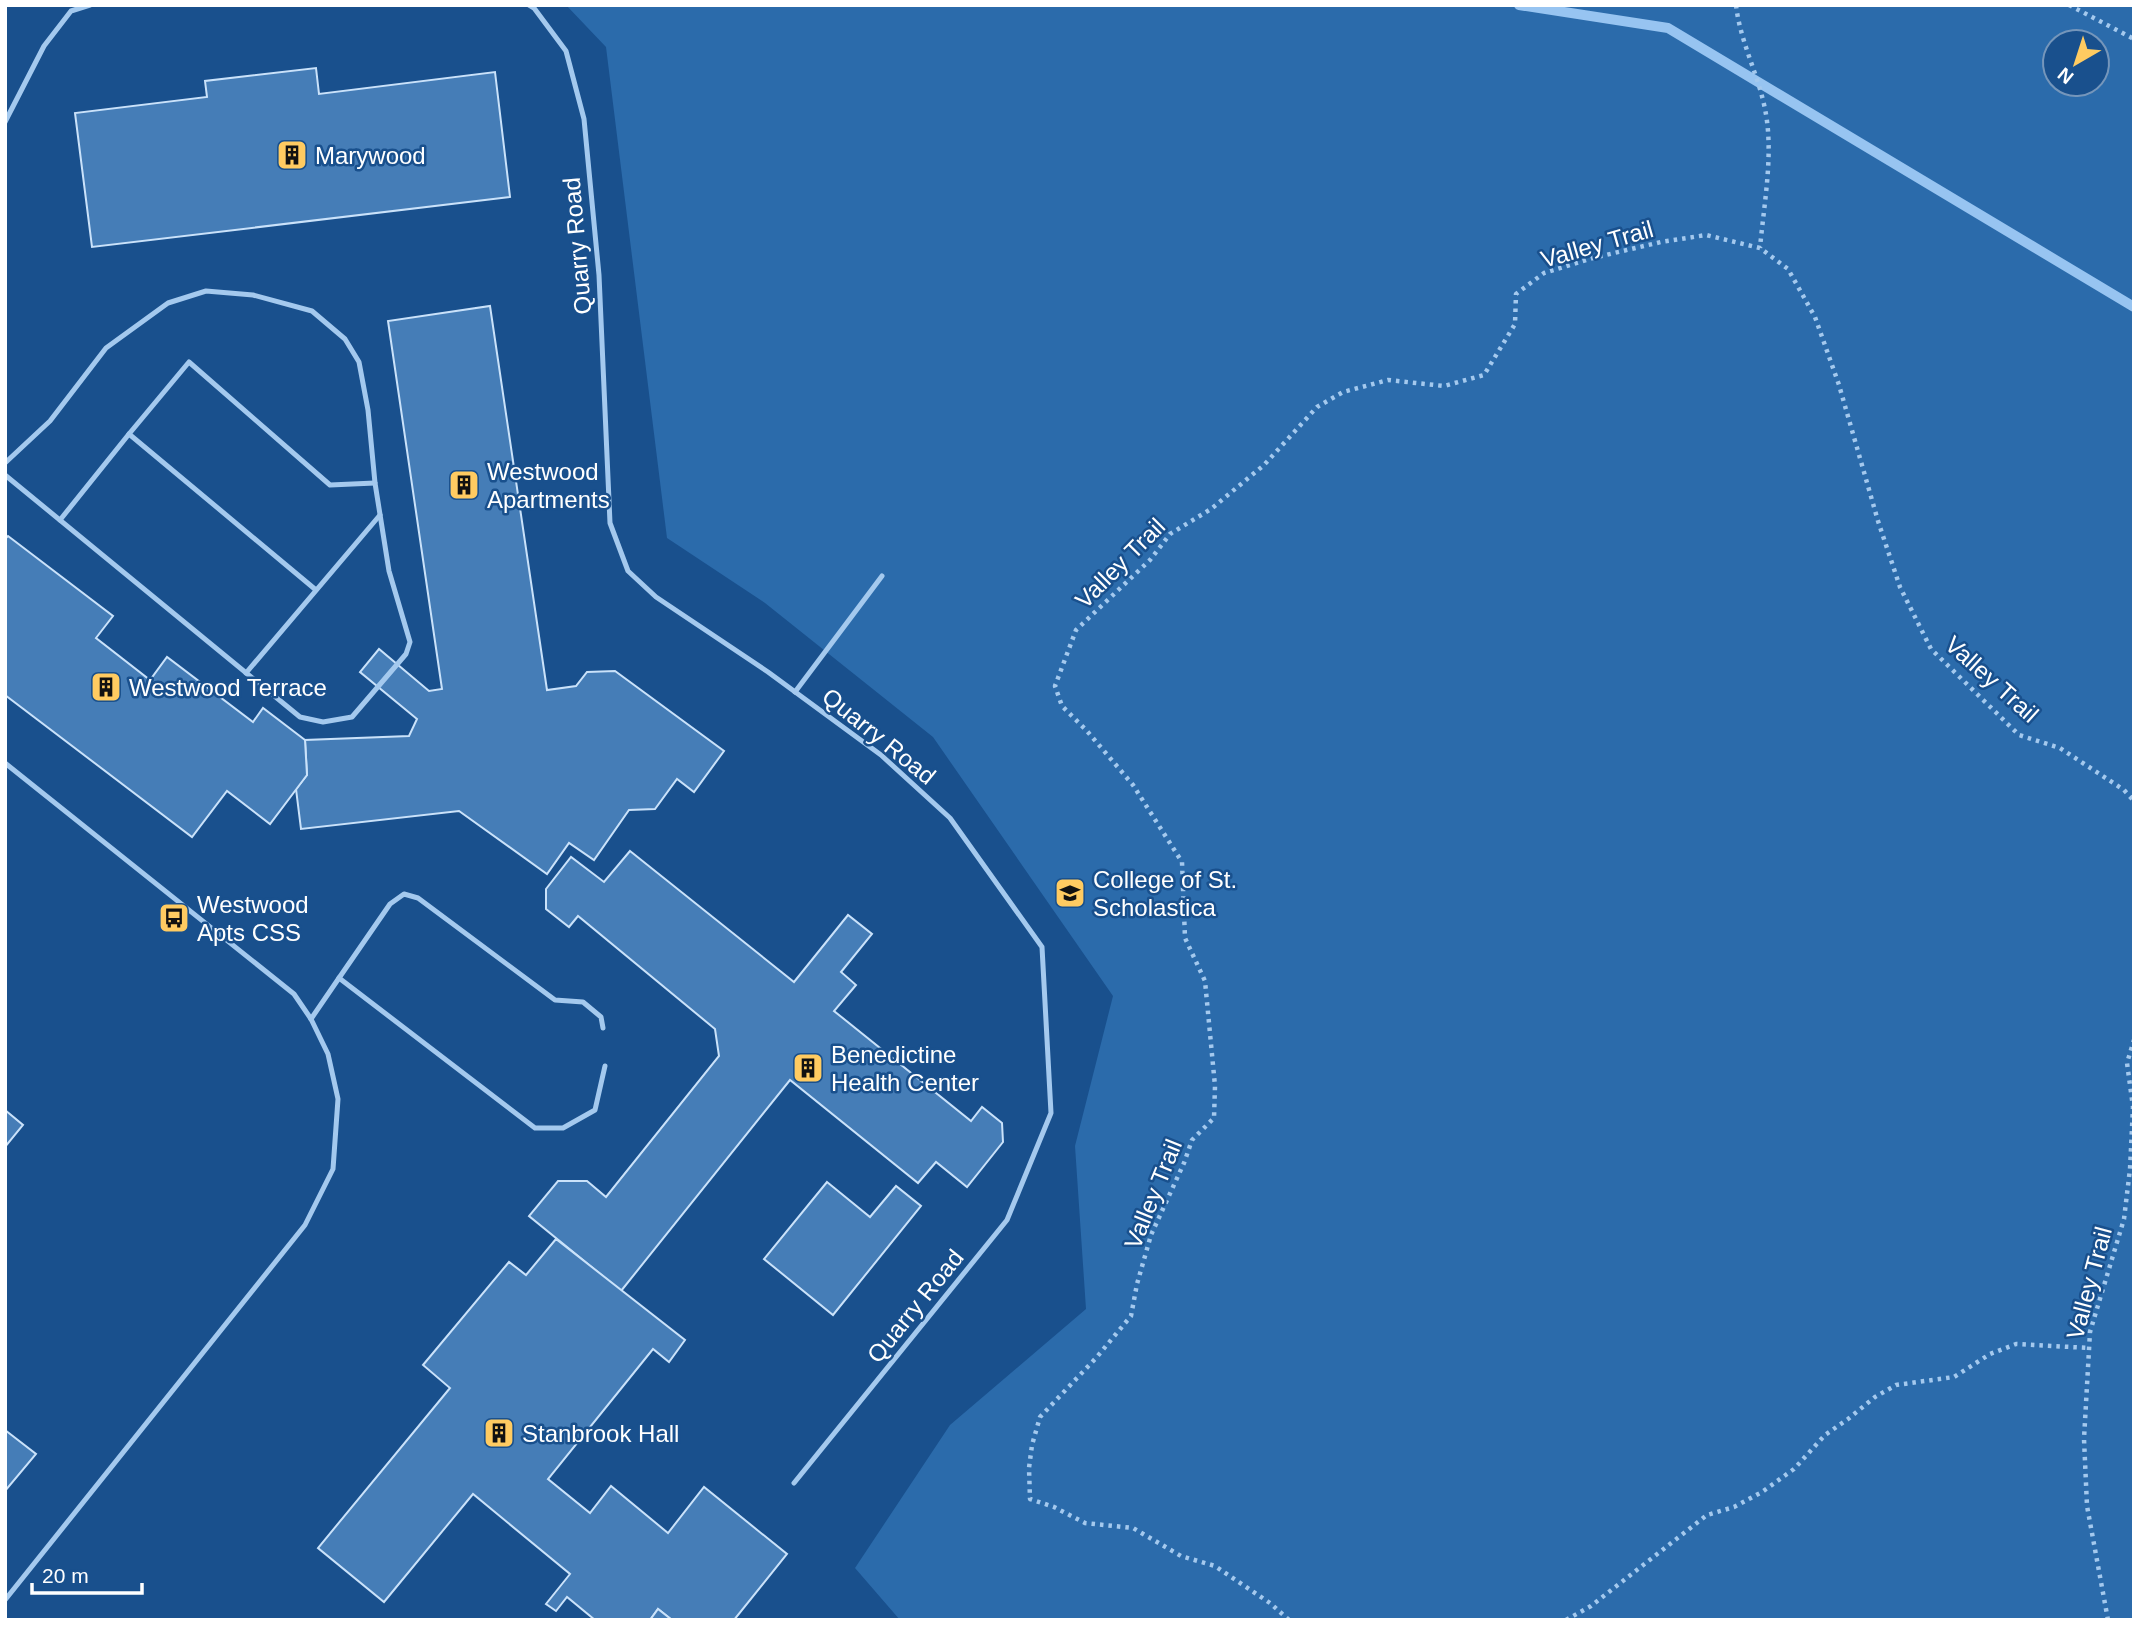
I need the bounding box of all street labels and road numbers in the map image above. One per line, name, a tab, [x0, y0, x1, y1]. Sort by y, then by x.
street label: Quarry Road	[558, 176, 596, 316]
street label: Valley Trail	[1538, 215, 1656, 273]
street label: Valley Trail	[1070, 513, 1170, 613]
street label: Valley Trail	[1940, 630, 2044, 728]
street label: Quarry Road	[817, 682, 941, 790]
street label: Valley Trail	[1119, 1135, 1187, 1253]
street label: Valley Trail	[2061, 1224, 2117, 1342]
street label: Quarry Road	[861, 1244, 969, 1368]

